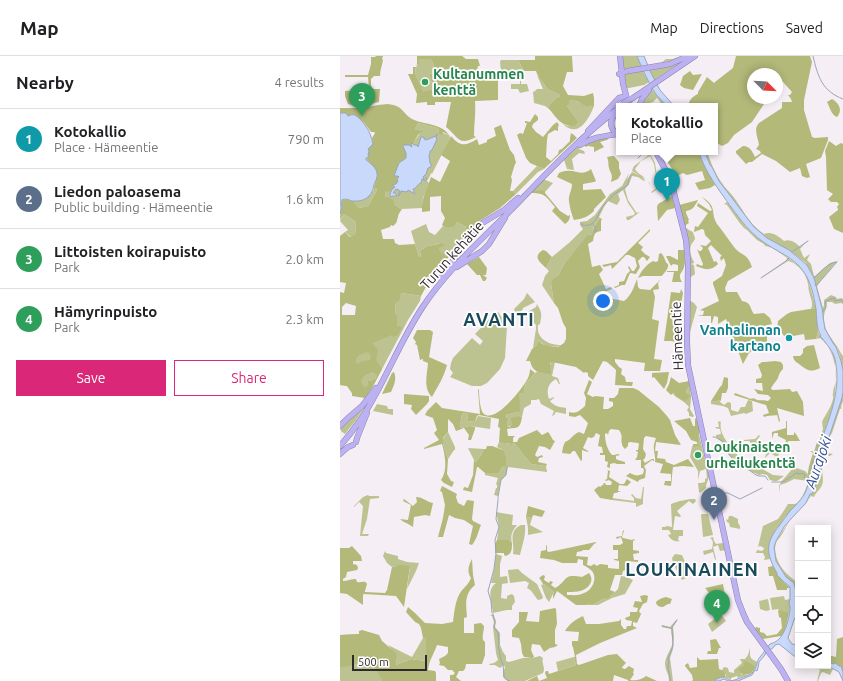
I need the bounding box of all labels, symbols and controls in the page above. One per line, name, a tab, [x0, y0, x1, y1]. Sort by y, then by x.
text: Map	[20, 17, 59, 39]
text: Map	[650, 20, 678, 36]
text: Directions	[700, 20, 764, 36]
text: Saved	[786, 20, 823, 36]
place label: Kultanummen kenttä	[433, 66, 525, 98]
north arrow	[747, 68, 783, 104]
text: Nearby	[16, 73, 74, 92]
text: 4 results	[274, 75, 324, 89]
marker: Kultanummen kenttä	[420, 77, 430, 87]
pin: 3	[349, 83, 375, 116]
popup	[616, 103, 718, 155]
text: Kotokallio	[631, 114, 703, 131]
text: Kotokallio	[54, 123, 127, 140]
text: Place	[631, 131, 662, 145]
text: 1	[25, 132, 33, 146]
text: 790 m	[288, 132, 324, 146]
text: Place · Hämeentie	[54, 140, 158, 154]
pin: 1	[654, 168, 680, 201]
text: Liedon paloasema	[54, 183, 181, 200]
text: 2	[25, 192, 33, 206]
text: 1.6 km	[285, 192, 324, 206]
text: Public building · Hämeentie	[54, 200, 213, 214]
street label: Turun kehätie	[417, 218, 487, 292]
text: Littoisten koirapuisto	[54, 243, 206, 260]
text: 3	[25, 252, 33, 266]
text: 2.0 km	[285, 252, 324, 266]
text: Park	[54, 260, 80, 274]
your location	[593, 291, 613, 311]
street label: Hämeentie	[668, 301, 686, 371]
text: Hämyrinpuisto	[54, 303, 157, 320]
district label: AVANTI	[463, 309, 535, 329]
text: 4	[25, 312, 33, 326]
text: 2.3 km	[285, 312, 324, 326]
text: Park	[54, 320, 80, 334]
place label: Vanhalinnan kartano	[700, 322, 781, 354]
marker: Vanhalinnan kartano	[784, 333, 794, 343]
button: Save	[16, 360, 166, 396]
button: Share	[174, 360, 324, 396]
water label: Aurajoki	[801, 432, 835, 492]
place label: Loukinaisten urheilukenttä	[706, 439, 796, 471]
marker: Loukinaisten urheilukenttä	[693, 450, 703, 460]
pin: 2	[701, 487, 727, 520]
map controls	[795, 525, 831, 669]
button: +	[795, 525, 831, 561]
district label: LOUKINAINEN	[625, 559, 759, 579]
button: −	[795, 561, 831, 597]
pin: 4	[704, 590, 730, 623]
button: locate	[795, 597, 831, 633]
button: layers	[795, 633, 831, 669]
scale bar	[352, 653, 427, 672]
text: 500 m	[358, 656, 389, 668]

